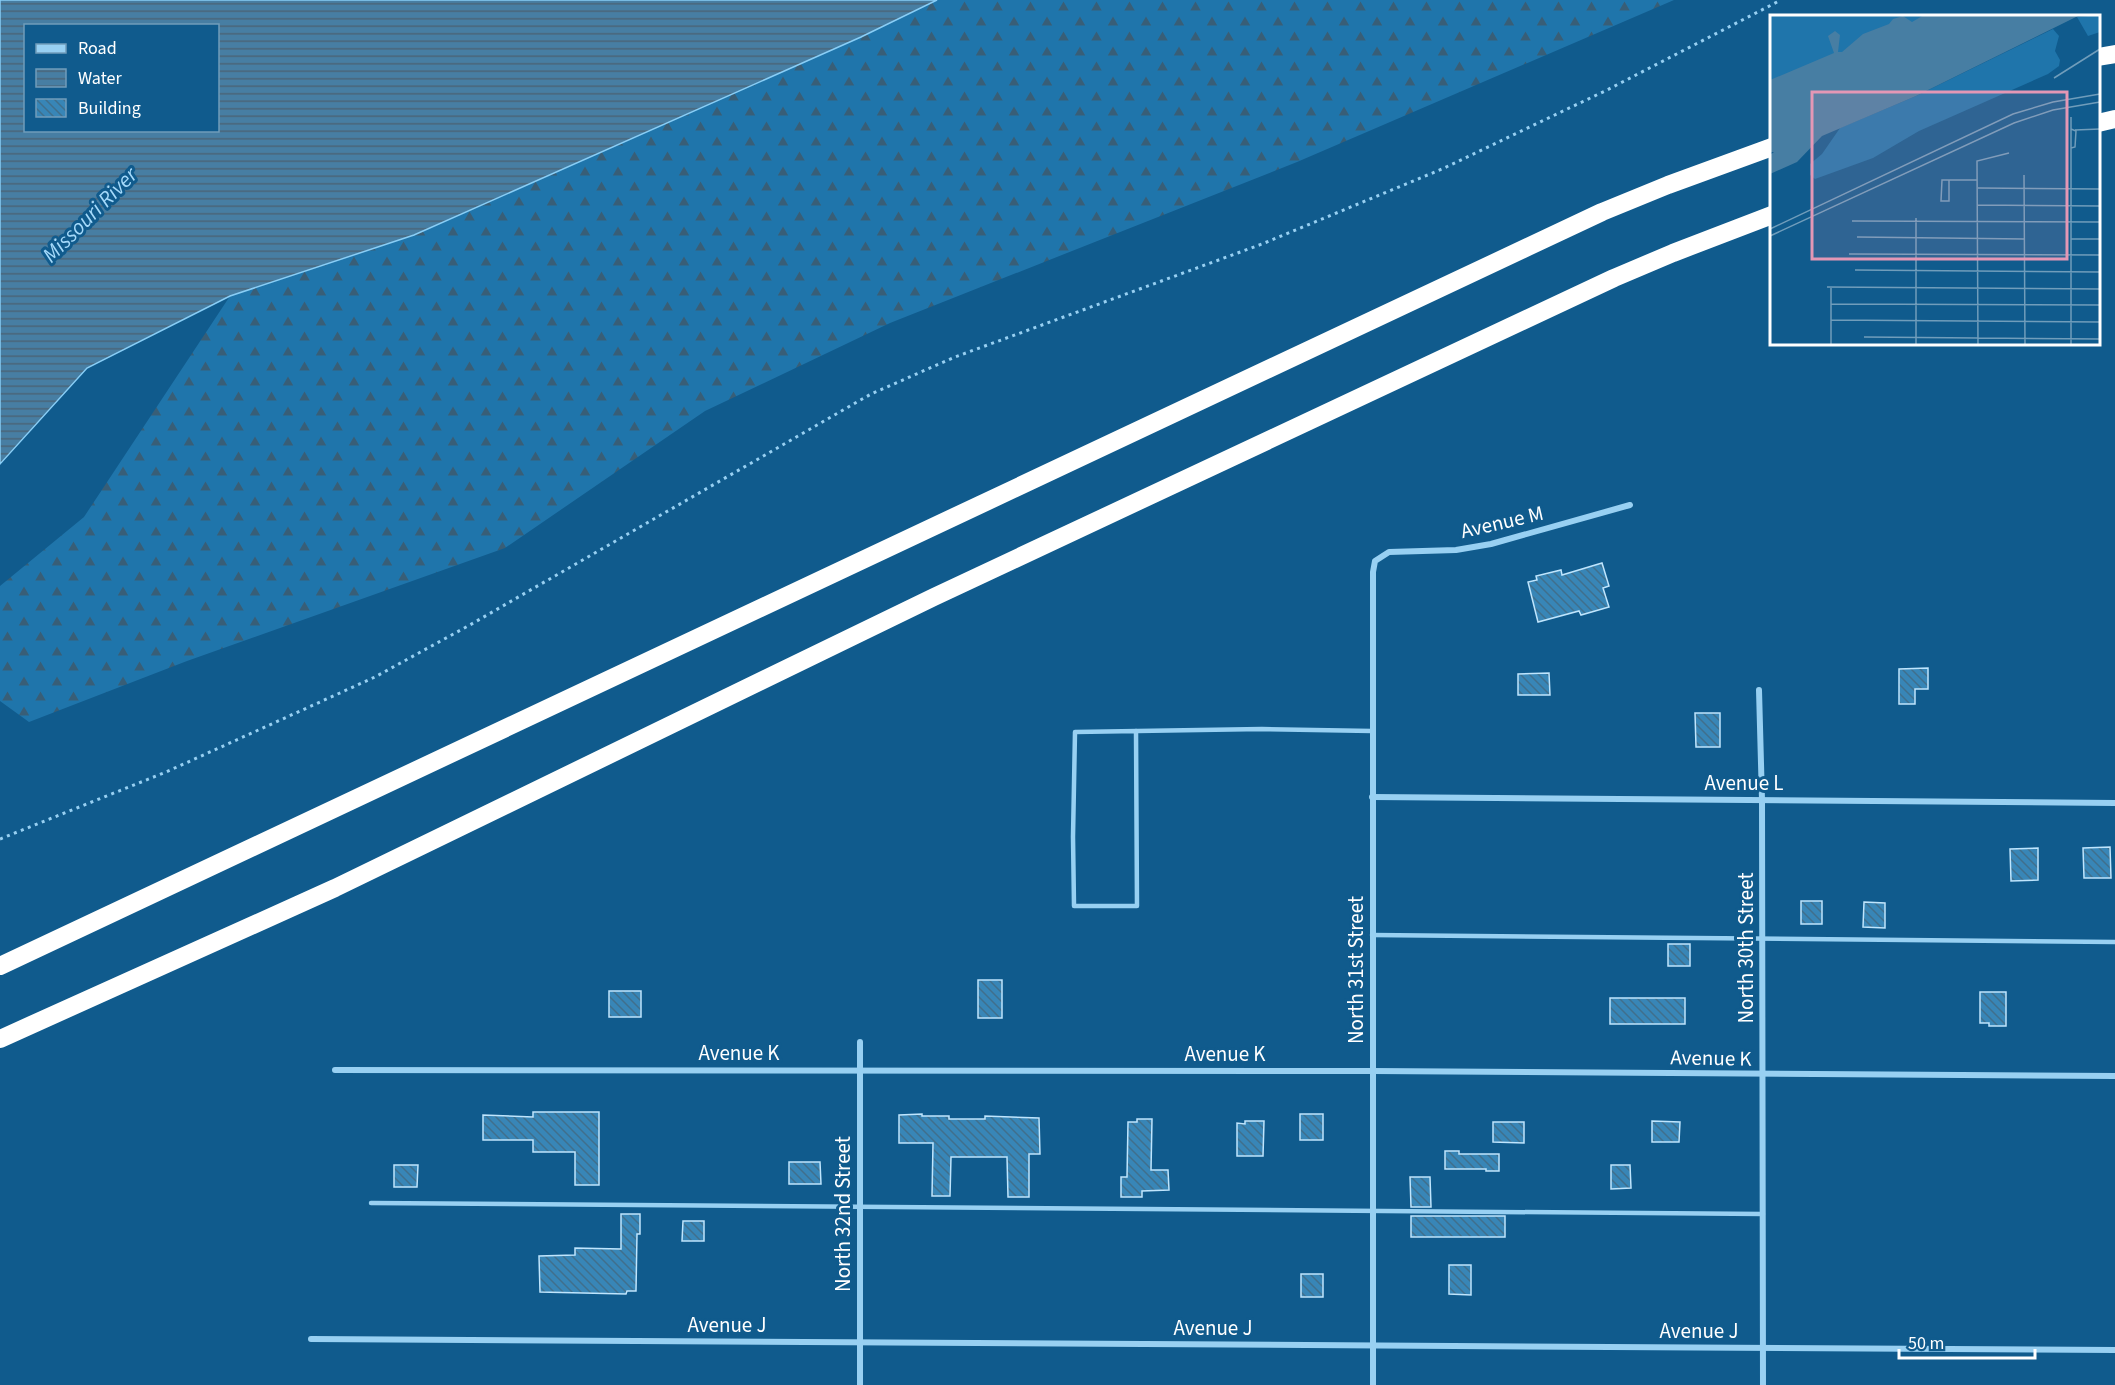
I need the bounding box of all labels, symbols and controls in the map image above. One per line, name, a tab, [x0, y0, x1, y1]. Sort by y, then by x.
inset map	[1770, 15, 2100, 345]
legend	[24, 24, 219, 132]
text: Road	[78, 36, 117, 61]
text: Water	[78, 66, 122, 91]
text: Building	[78, 96, 141, 121]
water label: Missouri River	[35, 159, 146, 270]
street label: Avenue M	[1458, 498, 1546, 546]
street label: Avenue L	[1704, 768, 1784, 798]
street label: North 30th Street	[1731, 872, 1761, 1024]
street label: North 31st Street	[1341, 896, 1371, 1044]
street label: Avenue K	[698, 1038, 780, 1068]
street label: Avenue K	[1184, 1039, 1266, 1069]
street label: Avenue K	[1670, 1042, 1753, 1074]
street label: North 32nd Street	[828, 1136, 858, 1292]
street label: Avenue J	[688, 1310, 766, 1340]
street label: Avenue J	[1174, 1313, 1252, 1343]
street label: Avenue J	[1660, 1316, 1738, 1346]
scale bar	[1899, 1322, 2036, 1360]
text: 50 m	[1908, 1331, 1944, 1356]

